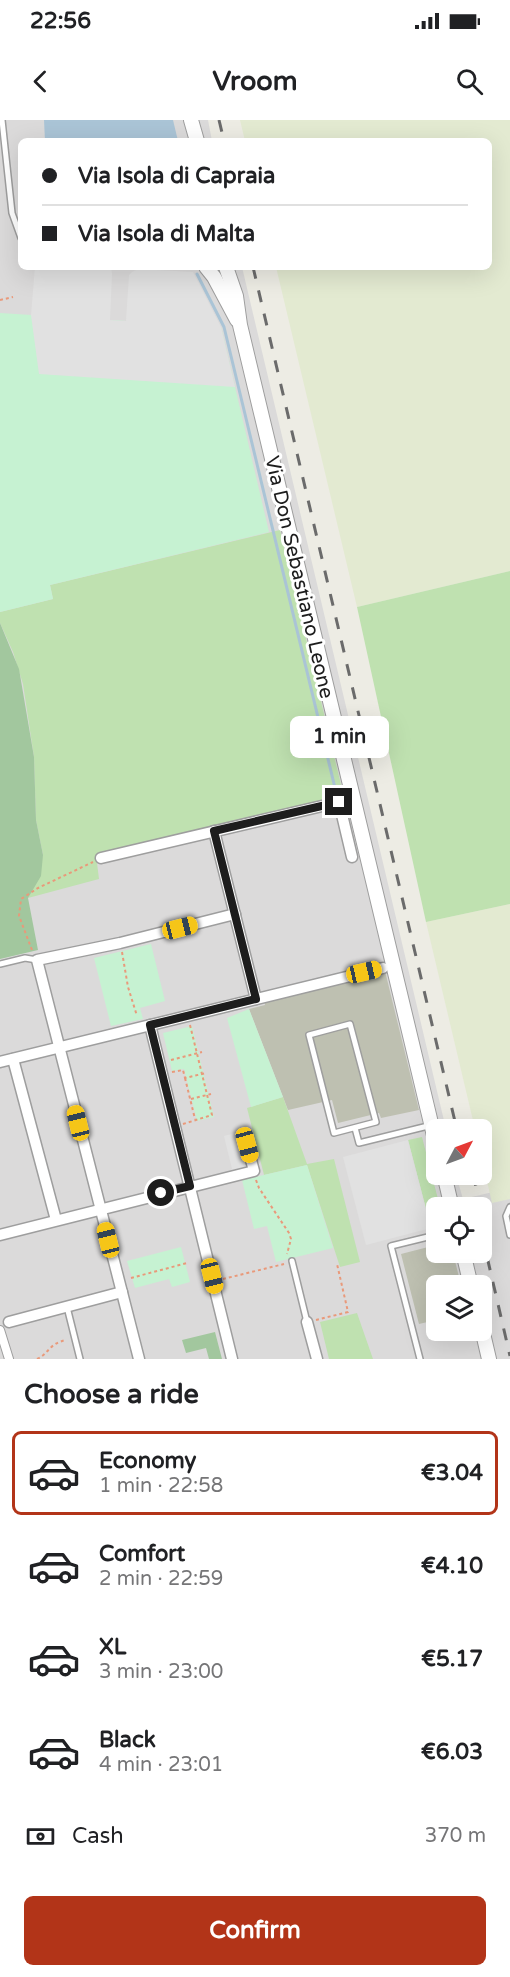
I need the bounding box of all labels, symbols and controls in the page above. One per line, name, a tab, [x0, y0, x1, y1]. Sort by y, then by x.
text: 22:56	[30, 8, 91, 34]
icon: back	[24, 65, 57, 98]
text: Vroom	[212, 65, 298, 98]
icon: search	[453, 65, 486, 98]
text: Via Isola di Capraia	[78, 163, 275, 189]
text: Via Isola di Malta	[78, 221, 255, 247]
street label: Via Don Sebastiano Leone	[259, 454, 339, 701]
callout: 1 min	[290, 715, 388, 757]
text: 1 min	[313, 725, 366, 749]
route end	[325, 788, 352, 815]
car	[160, 915, 200, 941]
car	[344, 959, 384, 985]
car	[65, 1103, 91, 1143]
north arrow	[426, 1119, 492, 1185]
map controls	[426, 1119, 492, 1341]
car	[234, 1125, 260, 1165]
route start	[147, 1179, 174, 1206]
button: locate	[426, 1197, 492, 1263]
car	[95, 1220, 121, 1260]
car	[199, 1256, 225, 1296]
button: layers	[426, 1275, 492, 1341]
text: Choose a ride	[24, 1378, 199, 1411]
icon: car	[27, 1446, 81, 1500]
text: Economy	[99, 1448, 196, 1474]
text: €3.04	[421, 1460, 483, 1486]
text: 1 min · 22:58	[99, 1474, 223, 1498]
icon: car	[27, 1539, 81, 1593]
text: Comfort	[99, 1541, 185, 1567]
text: €4.10	[421, 1553, 483, 1579]
text: 2 min · 22:59	[99, 1567, 223, 1591]
icon: car	[27, 1632, 81, 1686]
text: XL	[99, 1634, 126, 1660]
text: €5.17	[421, 1646, 483, 1672]
text: 3 min · 23:00	[99, 1660, 223, 1684]
icon: car	[27, 1725, 81, 1779]
text: Black	[99, 1727, 156, 1753]
text: €6.03	[421, 1739, 483, 1765]
text: 4 min · 23:01	[99, 1753, 223, 1777]
icon: cash	[24, 1820, 57, 1853]
text: Cash	[72, 1823, 124, 1849]
text: 370 m	[425, 1824, 486, 1848]
button: Confirm	[24, 1896, 486, 1965]

